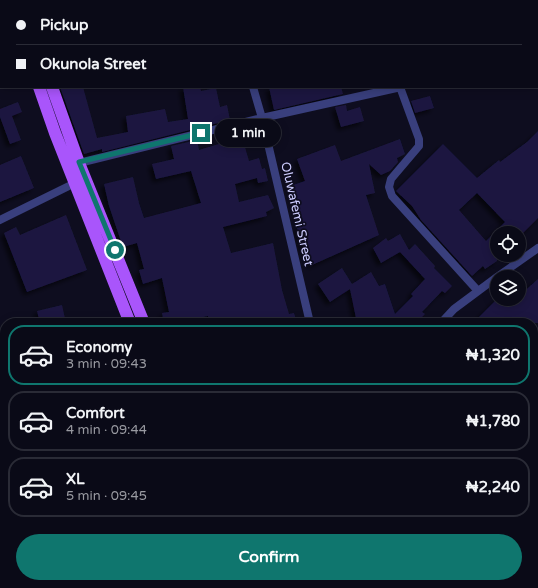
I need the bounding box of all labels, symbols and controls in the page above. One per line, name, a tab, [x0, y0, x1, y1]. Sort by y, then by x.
text: Pickup	[40, 16, 88, 34]
text: Okunola Street	[40, 55, 147, 73]
callout: 1 min	[215, 119, 281, 147]
route end	[192, 124, 210, 142]
text: 1 min	[231, 125, 265, 141]
street label: Oluwafemi Street	[277, 160, 317, 268]
map controls	[490, 226, 526, 306]
button: locate	[490, 226, 526, 262]
route start	[106, 241, 124, 259]
button: layers	[490, 270, 526, 306]
icon: car	[18, 337, 54, 373]
text: Economy	[66, 338, 132, 356]
text: ₦1,320	[466, 346, 520, 364]
text: 3 min · 09:43	[66, 356, 147, 372]
icon: car	[18, 403, 54, 439]
text: Comfort	[66, 404, 125, 422]
text: ₦1,780	[466, 412, 520, 430]
text: 4 min · 09:44	[66, 422, 147, 438]
icon: car	[18, 469, 54, 505]
text: XL	[66, 470, 85, 488]
text: ₦2,240	[466, 478, 520, 496]
text: 5 min · 09:45	[66, 488, 147, 504]
button: Confirm	[16, 534, 522, 580]

